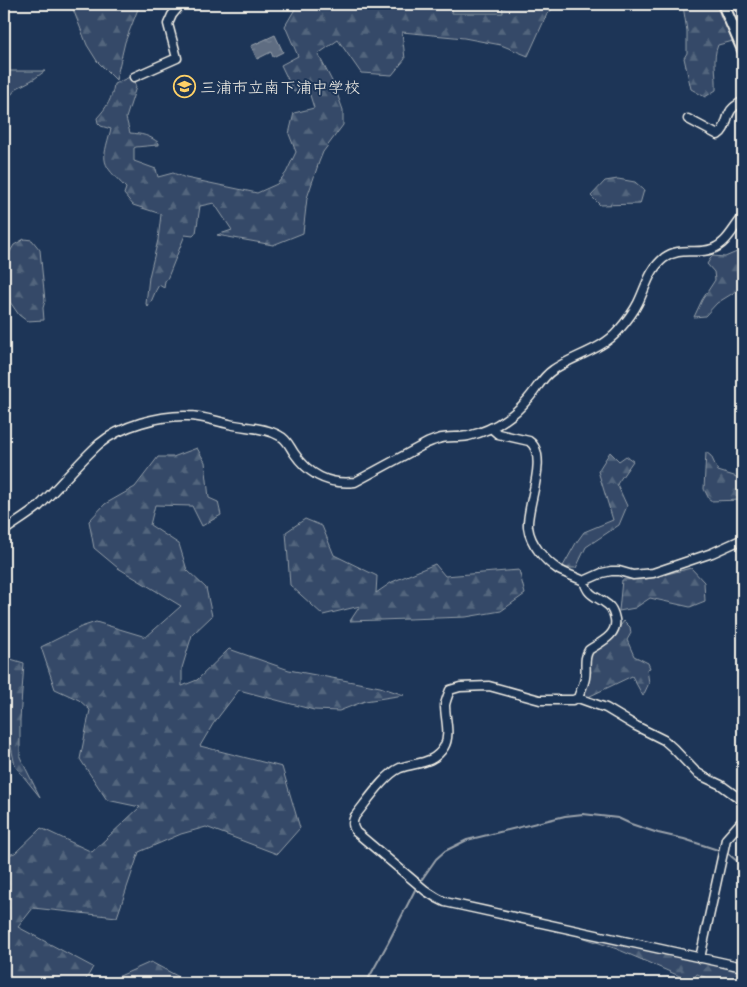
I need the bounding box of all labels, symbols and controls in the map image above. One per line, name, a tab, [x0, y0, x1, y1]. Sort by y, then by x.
school or university icon: 三浦市立南下浦中学校	[172, 75, 196, 99]
place label: 三浦市立南下浦中学校	[200, 76, 360, 98]

